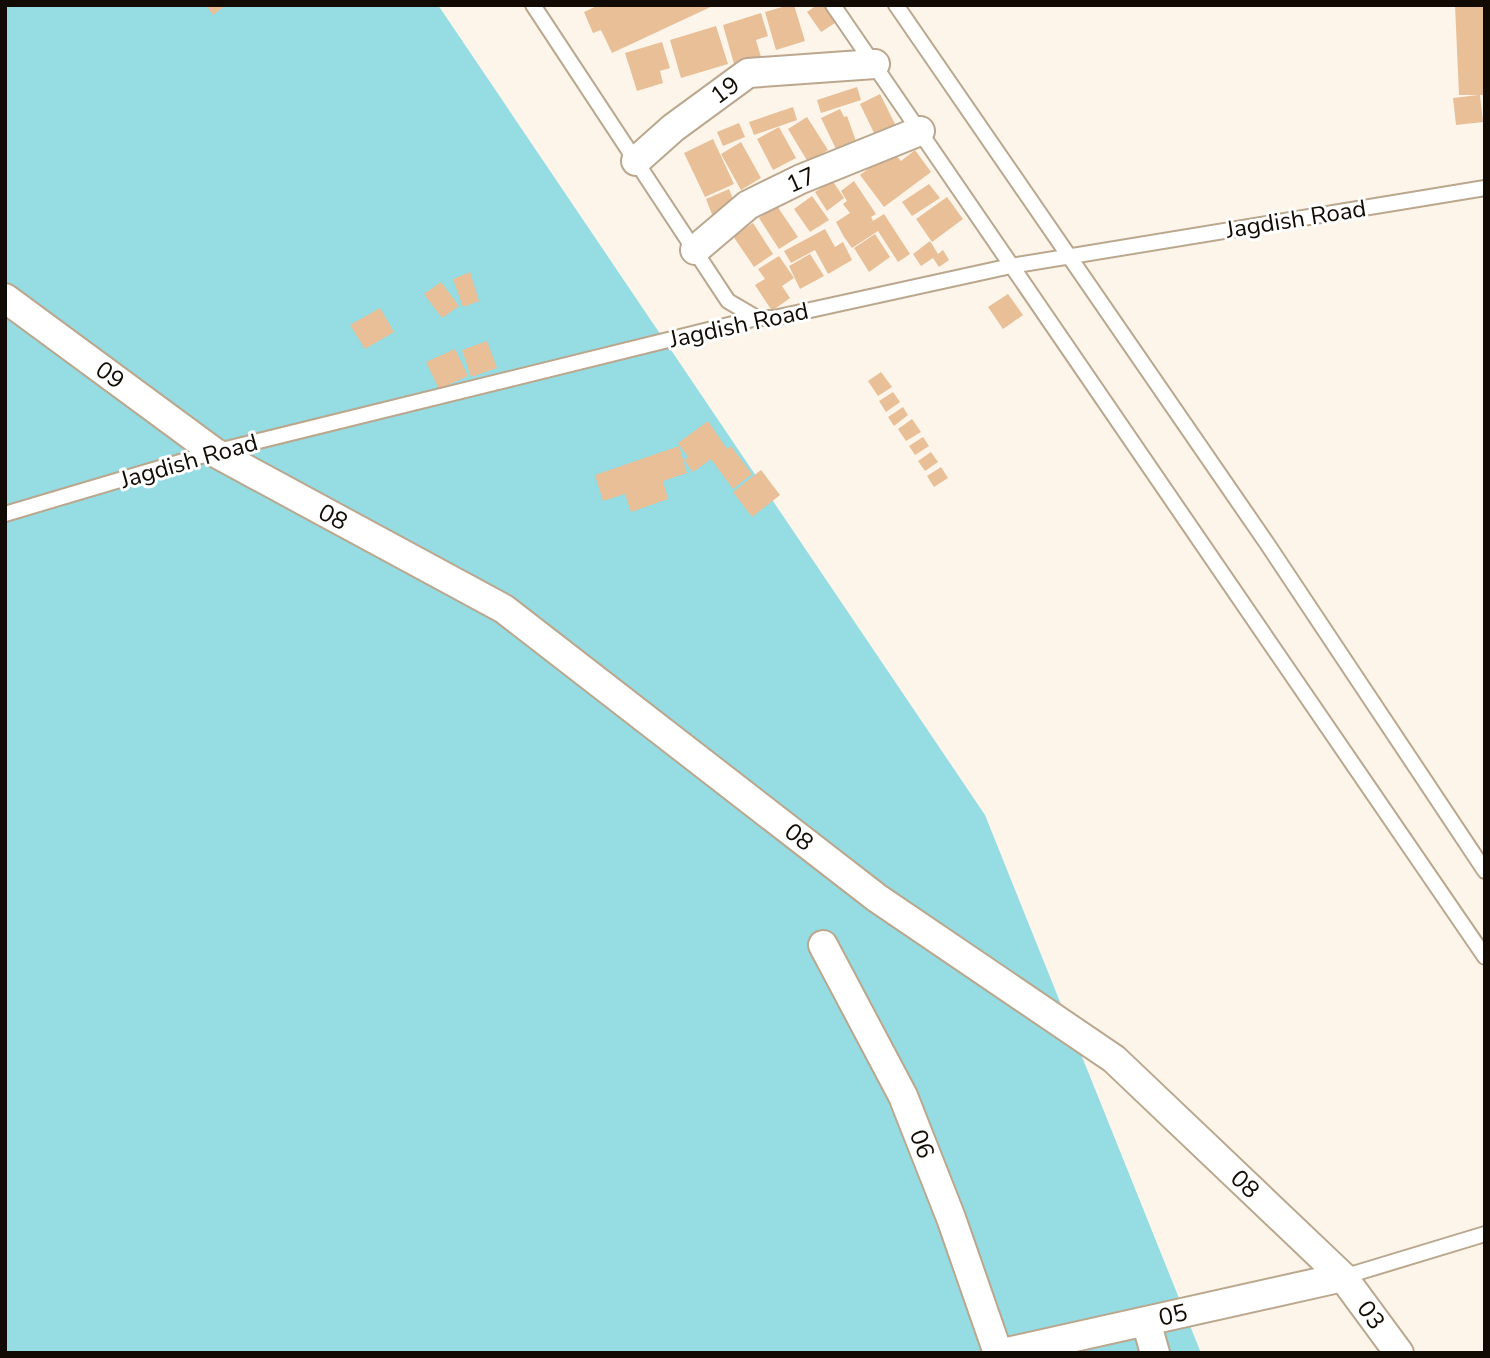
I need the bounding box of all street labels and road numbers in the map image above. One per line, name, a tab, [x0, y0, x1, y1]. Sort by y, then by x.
street label: 19	[704, 69, 746, 111]
street label: 17	[781, 160, 821, 200]
street label: Jagdish Road	[1223, 192, 1368, 246]
street label: Jagdish Road	[666, 295, 811, 356]
street label: 09	[89, 354, 131, 396]
street label: Jagdish Road	[116, 426, 261, 496]
street label: 08	[313, 496, 353, 538]
street label: 08	[778, 816, 820, 858]
street label: 06	[902, 1125, 942, 1163]
street label: 08	[1224, 1162, 1266, 1206]
street label: 03	[1350, 1294, 1392, 1336]
street label: 05	[1155, 1296, 1191, 1334]

